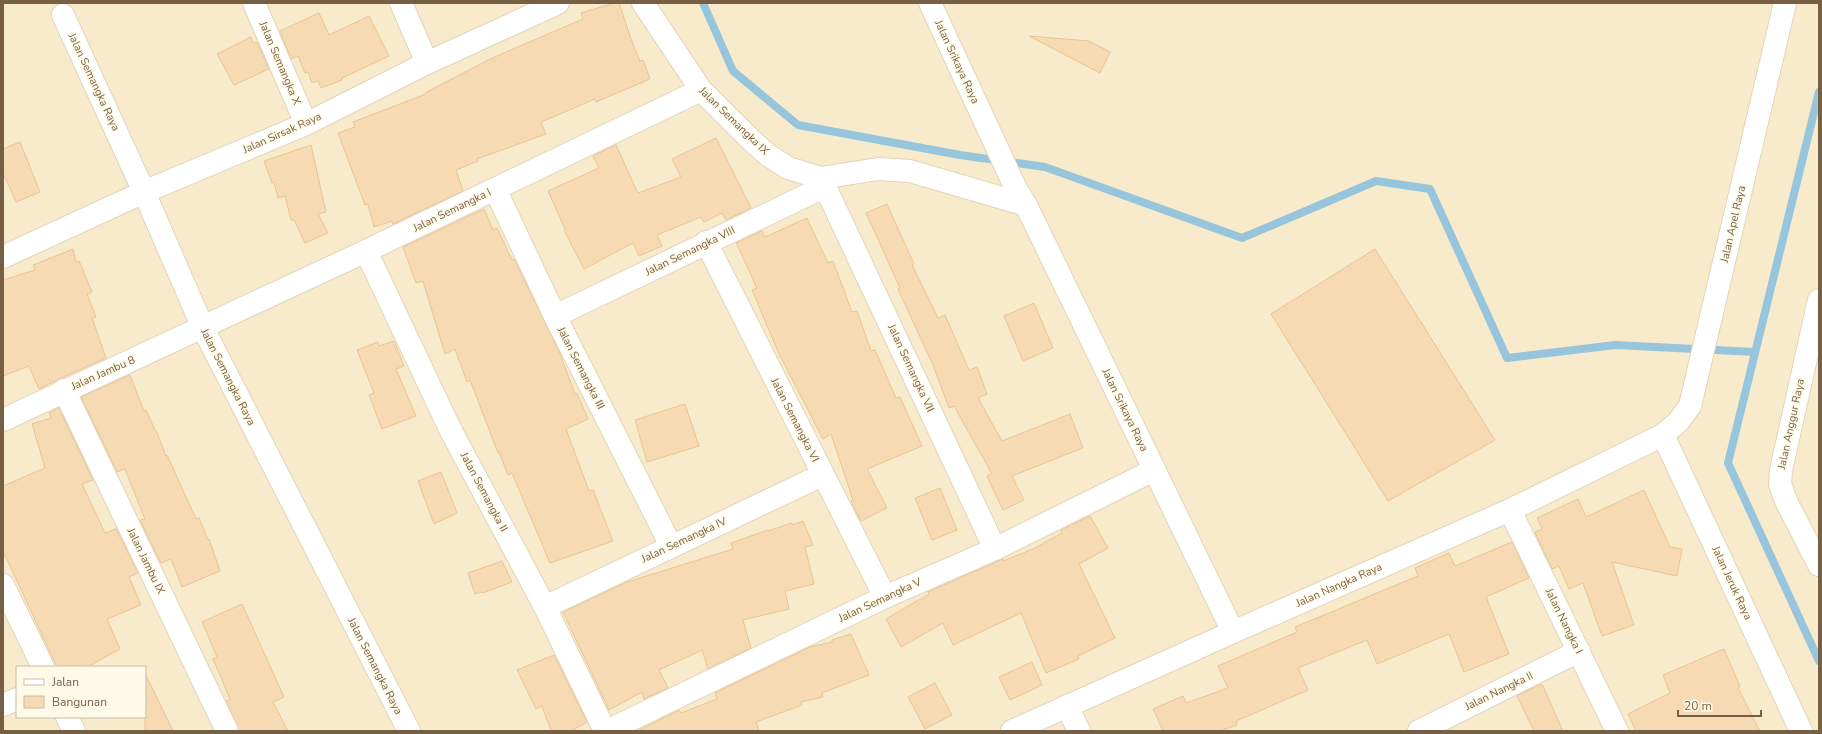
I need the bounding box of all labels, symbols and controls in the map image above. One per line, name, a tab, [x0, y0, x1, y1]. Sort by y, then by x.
street label: Jalan Srikaya Raya	[931, 17, 983, 106]
street label: Jalan Semangka X	[255, 18, 305, 108]
street label: Jalan Semangka Raya	[64, 30, 123, 134]
street label: Jalan Semangka IX	[695, 83, 773, 159]
street label: Jalan Sirsak Raya	[239, 109, 324, 157]
street label: Jalan Apel Raya	[1717, 184, 1749, 265]
street label: Jalan Semangka I	[410, 185, 494, 236]
street label: Jalan Semangka VIII	[642, 223, 737, 280]
street label: Jalan Semangka VII	[884, 321, 938, 414]
street label: Jalan Semangka III	[553, 323, 608, 412]
street label: Jalan Semangka Raya	[197, 325, 259, 428]
street label: Jalan Jambu 8	[68, 352, 138, 394]
street label: Jalan Srikaya Raya	[1098, 365, 1152, 454]
street label: Jalan Semangka VI	[767, 374, 823, 465]
street label: Jalan Anggur Raya	[1774, 377, 1808, 472]
street label: Jalan Semangka II	[456, 449, 511, 534]
street label: Jalan Semangka IV	[638, 513, 730, 567]
street label: Jalan Jambu IX	[123, 525, 169, 597]
street label: Jalan Jeruk Raya	[1708, 543, 1756, 623]
street label: Jalan Nangka Raya	[1293, 559, 1385, 611]
street label: Jalan Semangka V	[835, 574, 924, 626]
street label: Jalan Nangka I	[1541, 585, 1586, 656]
street label: Jalan Semangka Raya	[344, 614, 406, 717]
legend	[16, 666, 146, 718]
street label: Jalan Nangka II	[1462, 668, 1536, 714]
text: Jalan	[51, 674, 79, 690]
scale bar	[1678, 692, 1761, 718]
text: Bangunan	[52, 694, 107, 710]
text: 20 m	[1684, 698, 1712, 714]

